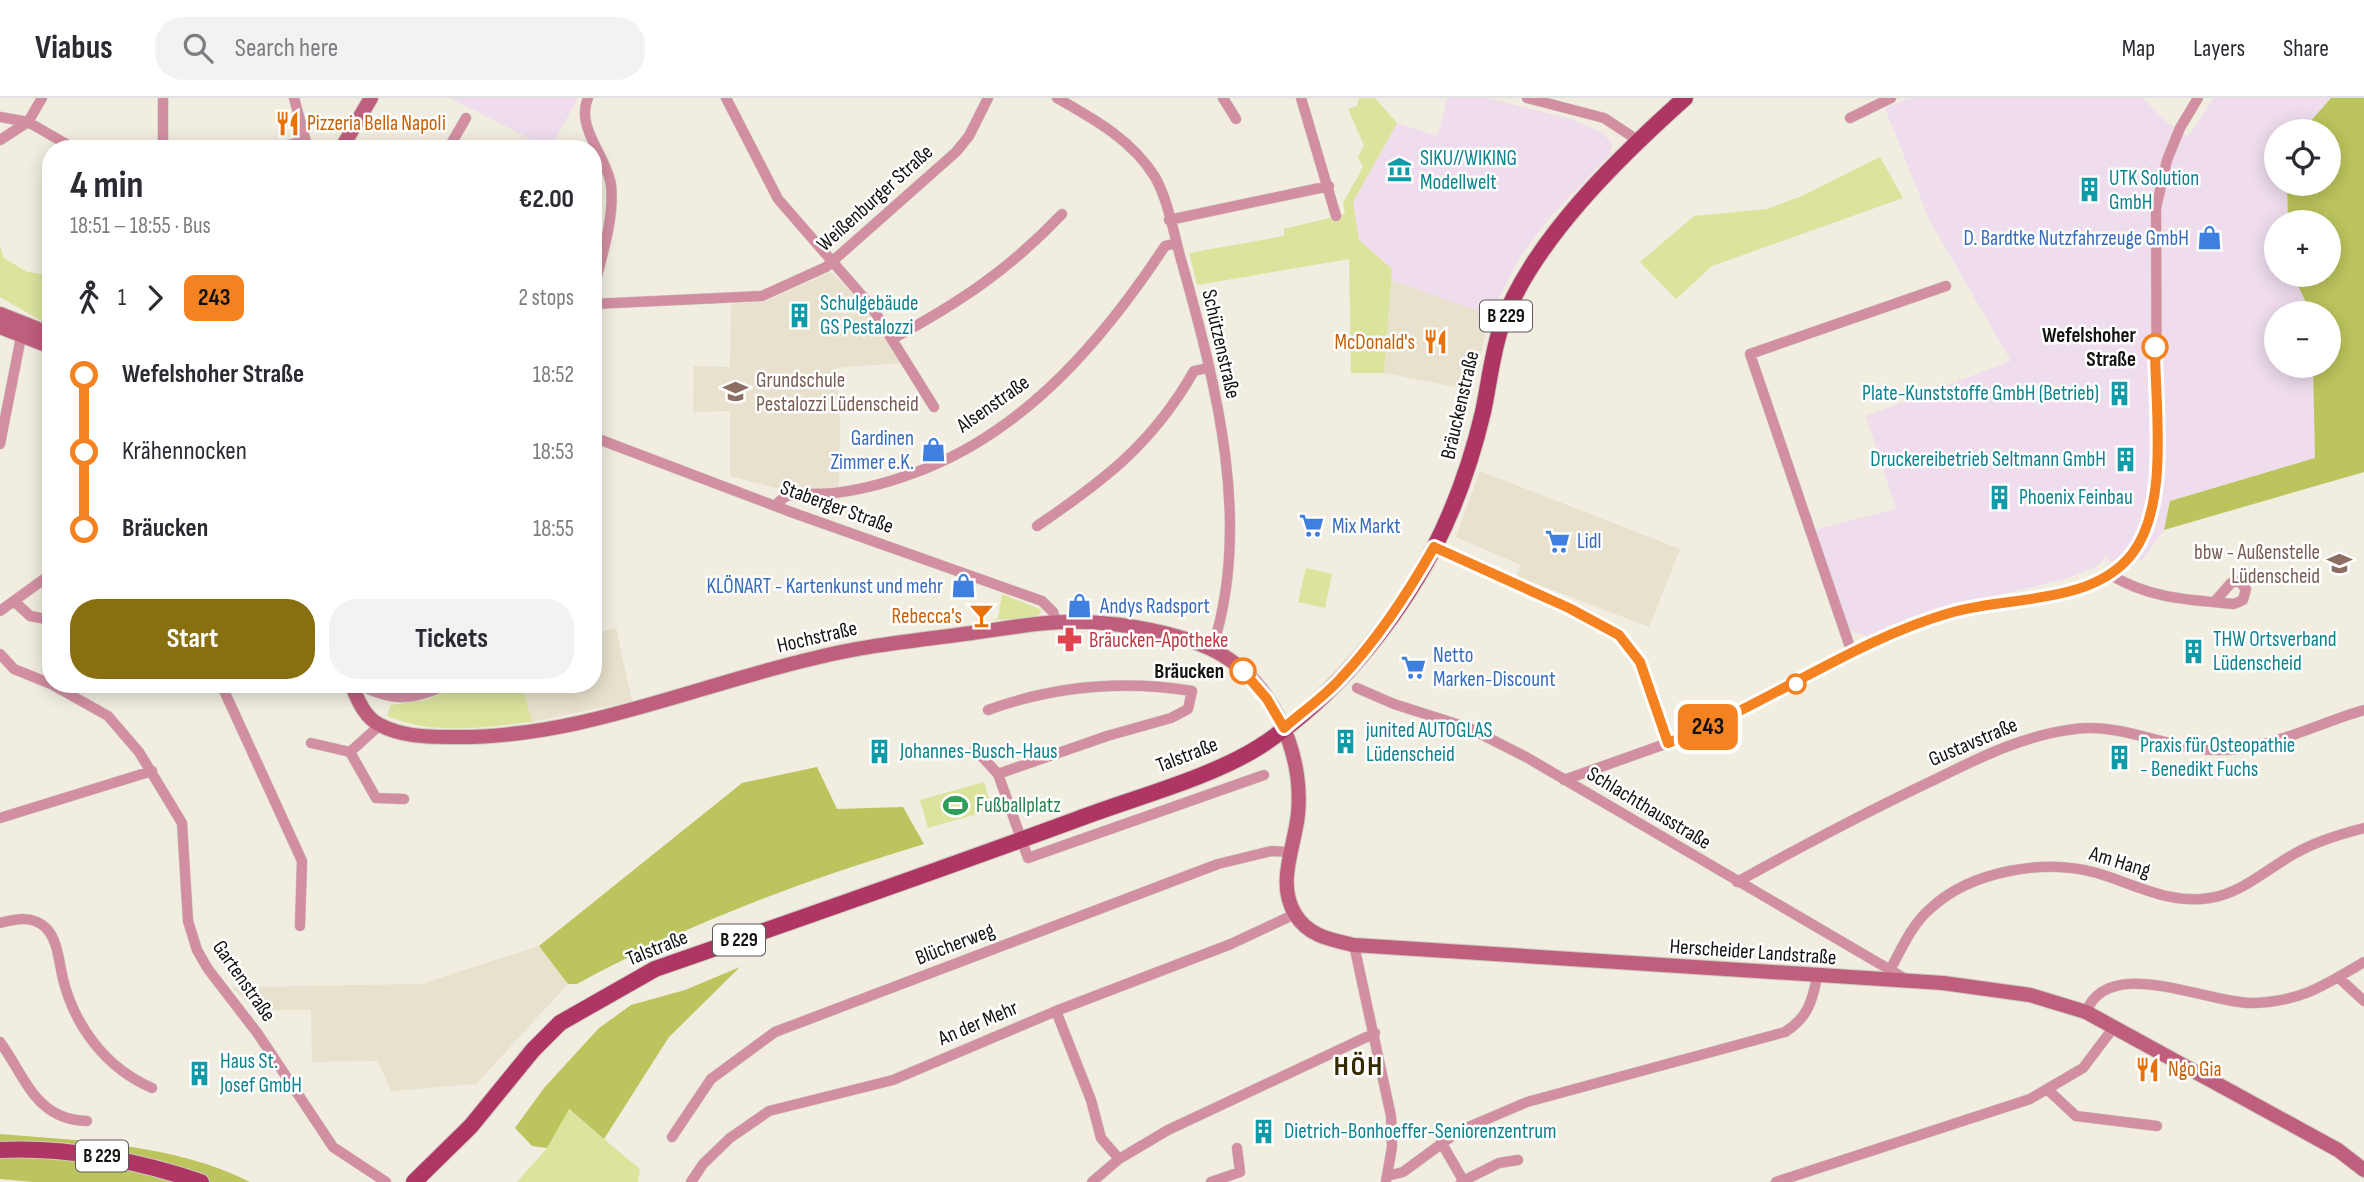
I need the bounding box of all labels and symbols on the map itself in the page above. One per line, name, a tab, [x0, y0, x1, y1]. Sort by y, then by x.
restaurant icon: Pizzeria Bella Napoli	[273, 109, 301, 137]
place label: Pizzeria Bella Napoli	[307, 111, 446, 136]
street label: Weißenburger Straße	[812, 139, 938, 257]
place label: SIKU//WIKING Modellwelt	[1420, 146, 1517, 195]
museum icon: SIKU//WIKING Modellwelt	[1386, 156, 1414, 184]
place label: UTK Solution GmbH	[2109, 166, 2199, 215]
building icon: UTK Solution GmbH	[2075, 176, 2103, 204]
shop icon: D. Bardtke Nutzfahrzeuge GmbH	[2195, 224, 2223, 252]
place label: D. Bardtke Nutzfahrzeuge GmbH	[1964, 226, 2189, 251]
street label: Schützenstraße	[1196, 287, 1246, 401]
place label: Schulgebäude GS Pestalozzi	[820, 291, 919, 340]
road number: B 229	[1480, 300, 1532, 331]
building icon: Schulgebäude GS Pestalozzi	[786, 301, 814, 329]
place label: Wefelshoher Straße	[2042, 323, 2137, 372]
restaurant icon: McDonald's	[1421, 328, 1449, 356]
place label: McDonald's	[1335, 330, 1415, 355]
marker: Wefelshoher Straße	[2142, 334, 2168, 360]
street label: Bräuckenstraße	[1435, 348, 1485, 462]
place label: Grundschule Pestalozzi Lüdenscheid	[756, 368, 919, 417]
street label: Alsenstraße	[951, 370, 1034, 439]
school or university icon: Grundschule Pestalozzi Lüdenscheid	[722, 378, 750, 406]
building icon: Plate-Kunststoffe GmbH (Betrieb)	[2105, 379, 2133, 407]
place label: Plate-Kunststoffe GmbH (Betrieb)	[1862, 381, 2099, 406]
place label: Gardinen Zimmer e.K.	[830, 426, 914, 475]
shop icon: Gardinen Zimmer e.K.	[920, 436, 948, 464]
building icon: Druckereibetrieb Seltmann GmbH	[2112, 445, 2140, 473]
place label: Druckereibetrieb Seltmann GmbH	[1870, 447, 2106, 472]
street label: Staberger Straße	[777, 475, 897, 539]
building icon: Phoenix Feinbau	[1985, 483, 2013, 511]
place label: Phoenix Feinbau	[2019, 485, 2133, 510]
supermarket icon: Mix Markt	[1298, 512, 1326, 540]
place label: Mix Markt	[1332, 514, 1401, 539]
supermarket icon: Lidl	[1543, 527, 1571, 555]
place label: Lidl	[1577, 529, 1601, 554]
place label: bbw - Außenstelle Lüdenscheid	[2194, 540, 2320, 589]
school or university icon: bbw - Außenstelle Lüdenscheid	[2326, 550, 2354, 578]
shop icon: KLÖNART - Kartenkunst und mehr	[949, 572, 977, 600]
place label: KLÖNART - Kartenkunst und mehr	[706, 574, 943, 599]
shop icon: Andys Radsport	[1066, 592, 1094, 620]
place label: Andys Radsport	[1099, 594, 1210, 619]
bar icon: Rebecca's	[968, 602, 996, 630]
place label: Rebecca's	[892, 604, 962, 629]
street label: Hochstraße	[774, 616, 860, 658]
pharmacy icon: Bräucken-Apotheke	[1055, 626, 1083, 654]
place label: THW Ortsverband Lüdenscheid	[2213, 627, 2337, 676]
place label: Bräucken-Apotheke	[1089, 628, 1228, 653]
building icon: THW Ortsverband Lüdenscheid	[2179, 637, 2207, 665]
place label: Netto Marken-Discount	[1433, 643, 1556, 692]
supermarket icon: Netto Marken-Discount	[1399, 653, 1427, 681]
marker: Bräucken	[1230, 658, 1256, 684]
place label: Bräucken	[1154, 659, 1224, 684]
unlabelled marker	[1786, 674, 1806, 694]
line badge: 243	[1668, 704, 1748, 750]
street label: Gustavstraße	[1925, 712, 2021, 772]
place label: junited AUTOGLAS Lüdenscheid	[1365, 718, 1492, 767]
building icon: junited AUTOGLAS Lüdenscheid	[1332, 728, 1360, 756]
street label: Talstraße	[1153, 732, 1221, 778]
place label: Praxis für Osteopathie - Benedikt Fuchs	[2140, 733, 2295, 782]
building icon: Johannes-Busch-Haus	[866, 737, 894, 765]
place label: Johannes-Busch-Haus	[899, 739, 1058, 764]
building icon: Praxis für Osteopathie - Benedikt Fuchs	[2106, 743, 2134, 771]
street label: Schlachthausstraße	[1582, 761, 1716, 855]
sports icon: Fußballplatz	[942, 791, 970, 819]
place label: Fußballplatz	[976, 793, 1061, 818]
street label: Am Hang	[2086, 841, 2153, 883]
street label: Blücherweg	[912, 918, 998, 970]
street label: Talstraße	[623, 924, 691, 972]
road number: B 229	[713, 925, 765, 956]
street label: Herscheider Landstraße	[1669, 934, 1837, 970]
street label: Gartenstraße	[207, 936, 281, 1026]
street label: An der Mehr	[933, 995, 1022, 1051]
place label: Haus St. Josef GmbH	[219, 1049, 302, 1098]
district label: HÖH	[1334, 1050, 1384, 1083]
restaurant icon: Ngo Gia	[2134, 1055, 2162, 1083]
place label: Ngo Gia	[2168, 1057, 2222, 1082]
building icon: Haus St. Josef GmbH	[186, 1059, 214, 1087]
building icon: Dietrich-Bonhoeffer-Seniorenzentrum	[1250, 1117, 1278, 1145]
place label: Dietrich-Bonhoeffer-Seniorenzentrum	[1284, 1119, 1556, 1144]
road number: B 229	[76, 1140, 128, 1172]

